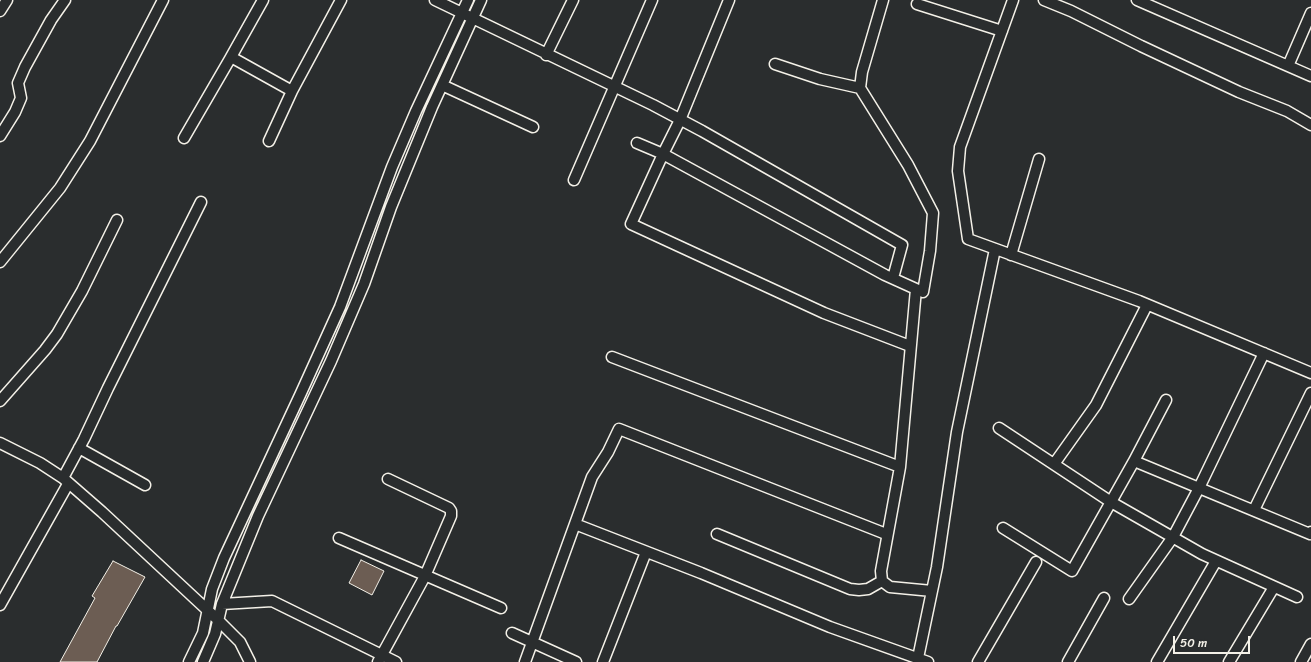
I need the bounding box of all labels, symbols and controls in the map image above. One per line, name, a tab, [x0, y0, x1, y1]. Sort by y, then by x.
scale bar	[1175, 628, 1252, 654]
text: 50 m	[1180, 632, 1207, 654]

